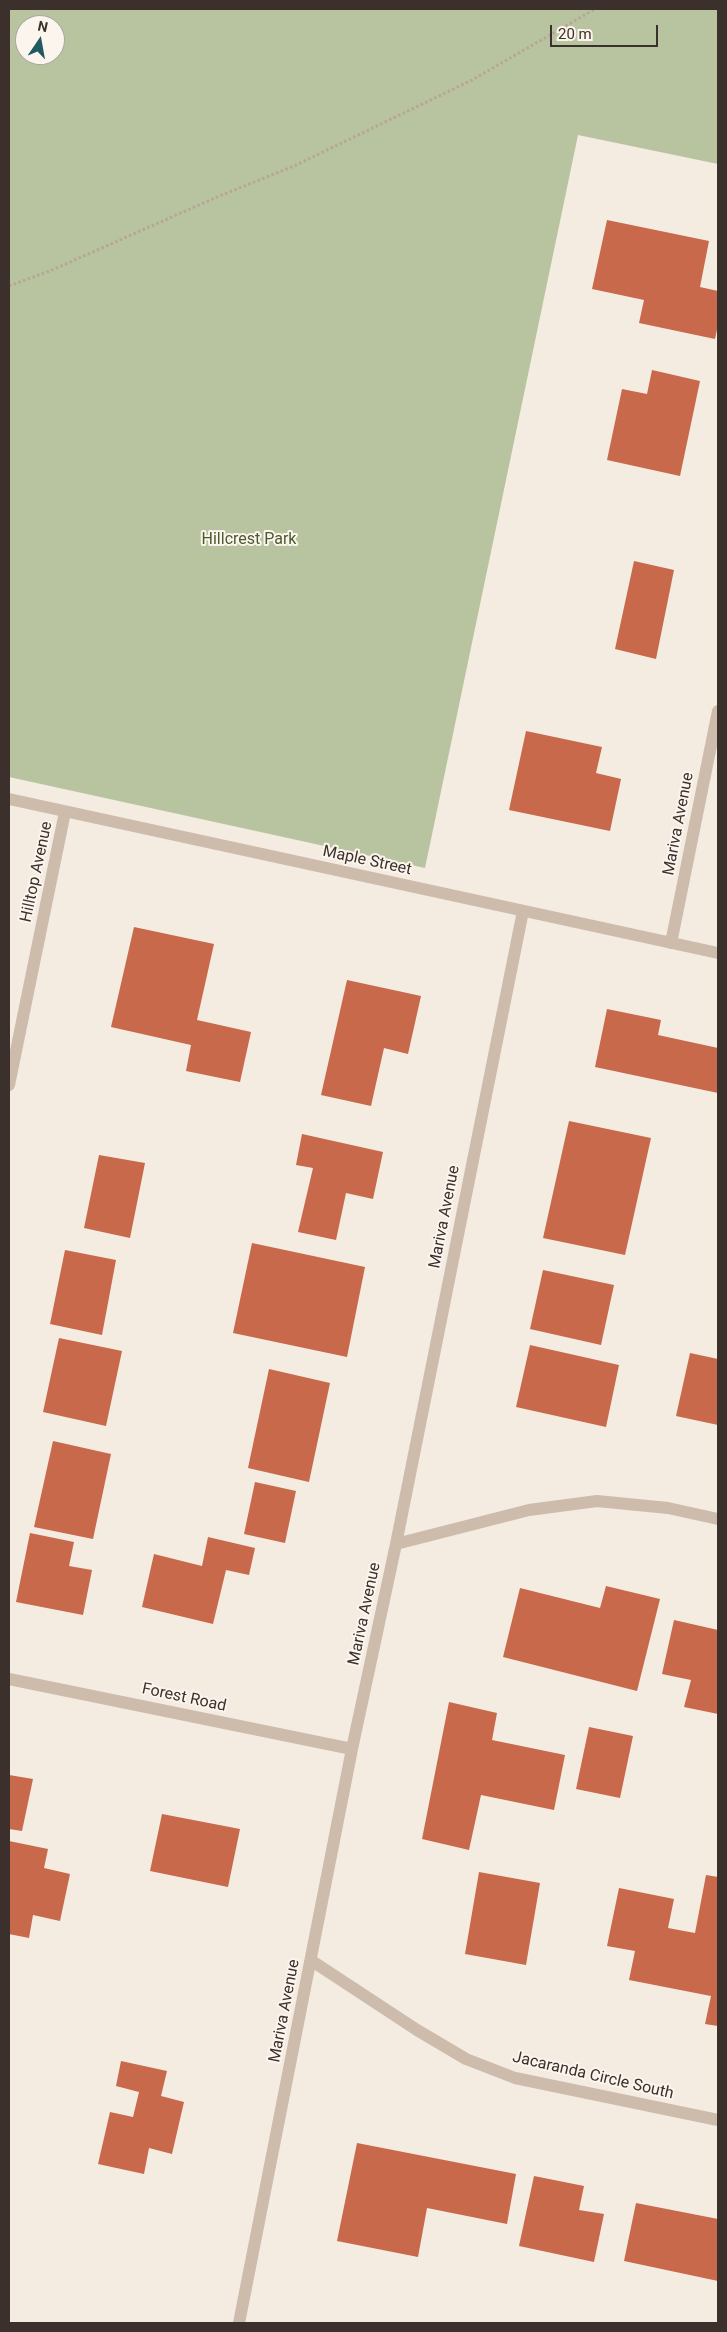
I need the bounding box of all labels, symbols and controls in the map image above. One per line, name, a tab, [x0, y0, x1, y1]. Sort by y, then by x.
north arrow	[15, 15, 65, 65]
scale bar	[552, 15, 660, 47]
text: N	[36, 17, 49, 35]
text: 20 m	[558, 25, 592, 43]
park label: Hillcrest Park	[202, 530, 296, 550]
street label: Mariva Avenue	[660, 771, 698, 877]
street label: Hilltop Avenue	[17, 820, 57, 924]
street label: Maple Street	[321, 842, 413, 880]
street label: Mariva Avenue	[426, 1164, 464, 1270]
street label: Mariva Avenue	[345, 1561, 385, 1667]
street label: Forest Road	[140, 1680, 228, 1716]
street label: Mariva Avenue	[266, 1958, 304, 2064]
street label: Jacaranda Circle South	[511, 2048, 675, 2104]

